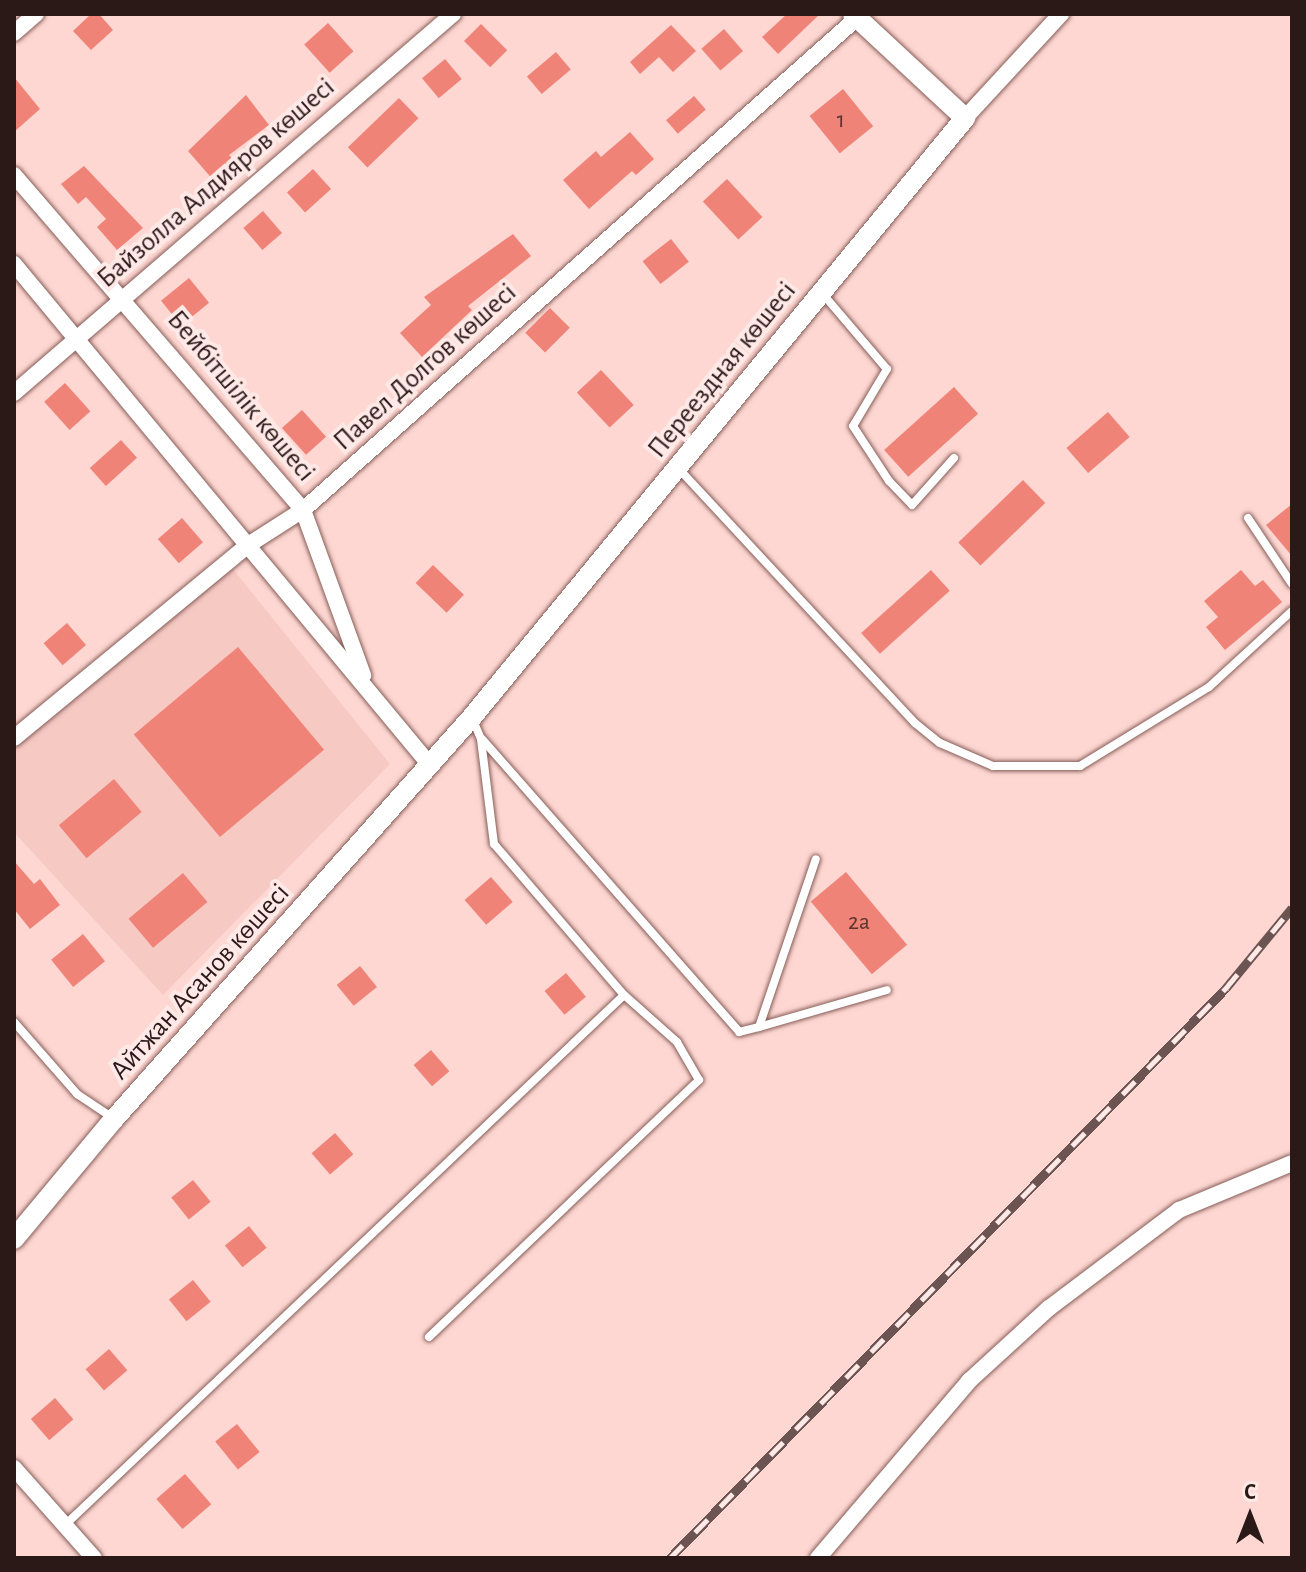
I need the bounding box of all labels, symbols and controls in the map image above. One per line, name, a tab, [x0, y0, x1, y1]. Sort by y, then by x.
street label: Байзолла Алдияров көшесі	[90, 71, 342, 295]
house number: 1	[837, 107, 845, 135]
street label: Переездная көшесі	[641, 275, 803, 465]
street label: Павел Долгов көшесі	[327, 276, 523, 458]
street label: Бейбітшілік көшесі	[160, 304, 322, 488]
street label: Айтжан Асанов көшесі	[103, 877, 297, 1087]
house number: 2а	[848, 909, 870, 937]
north arrow	[1210, 1476, 1290, 1556]
text: С	[1244, 1481, 1256, 1503]

